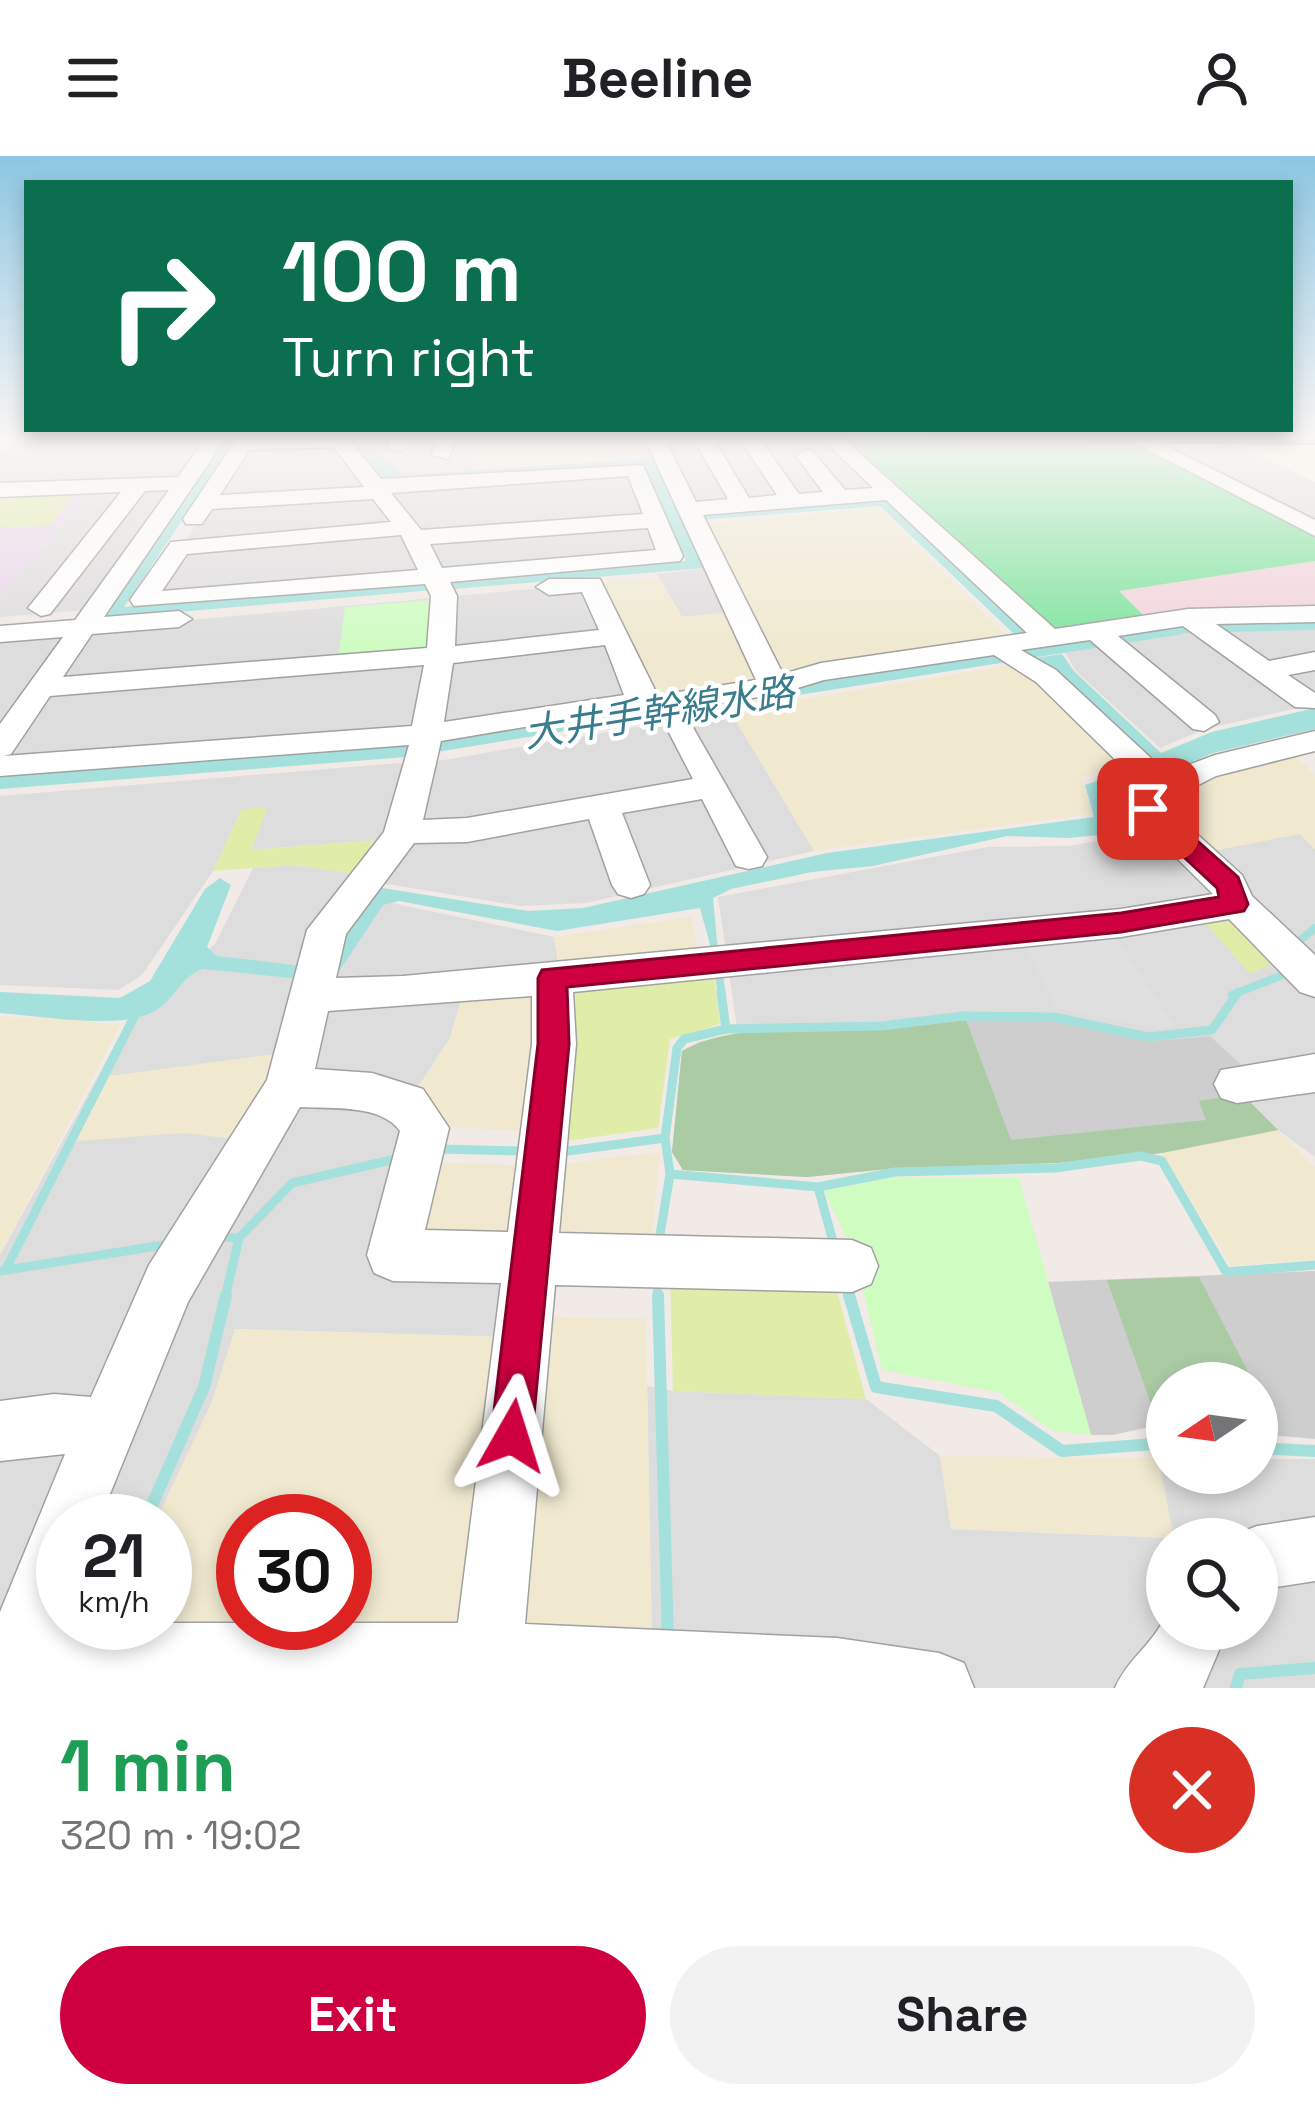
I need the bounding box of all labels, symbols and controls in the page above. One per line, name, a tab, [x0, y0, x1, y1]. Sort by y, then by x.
text: Beeline	[562, 44, 753, 113]
icon: menu	[60, 45, 126, 111]
icon: person	[1189, 45, 1255, 111]
text: 100 m	[282, 218, 522, 326]
icon: right	[84, 228, 240, 384]
text: Turn right	[282, 323, 535, 392]
water label: 大井手幹線水路	[520, 666, 801, 758]
pin	[1097, 758, 1199, 860]
icon: arrive	[1115, 776, 1181, 842]
north arrow	[1146, 1362, 1278, 1494]
map controls	[1146, 1362, 1278, 1650]
position arrow	[449, 1373, 575, 1499]
speed limit sign: 30	[216, 1494, 372, 1650]
text: 21	[83, 1518, 145, 1595]
button: search	[1146, 1518, 1278, 1650]
text: km/h	[78, 1582, 150, 1621]
text: 1 min	[60, 1720, 236, 1812]
button: close	[1129, 1727, 1255, 1853]
text: 320 m · 19:02	[60, 1811, 302, 1860]
button: Exit	[60, 1946, 646, 2084]
button: Share	[670, 1946, 1255, 2084]

